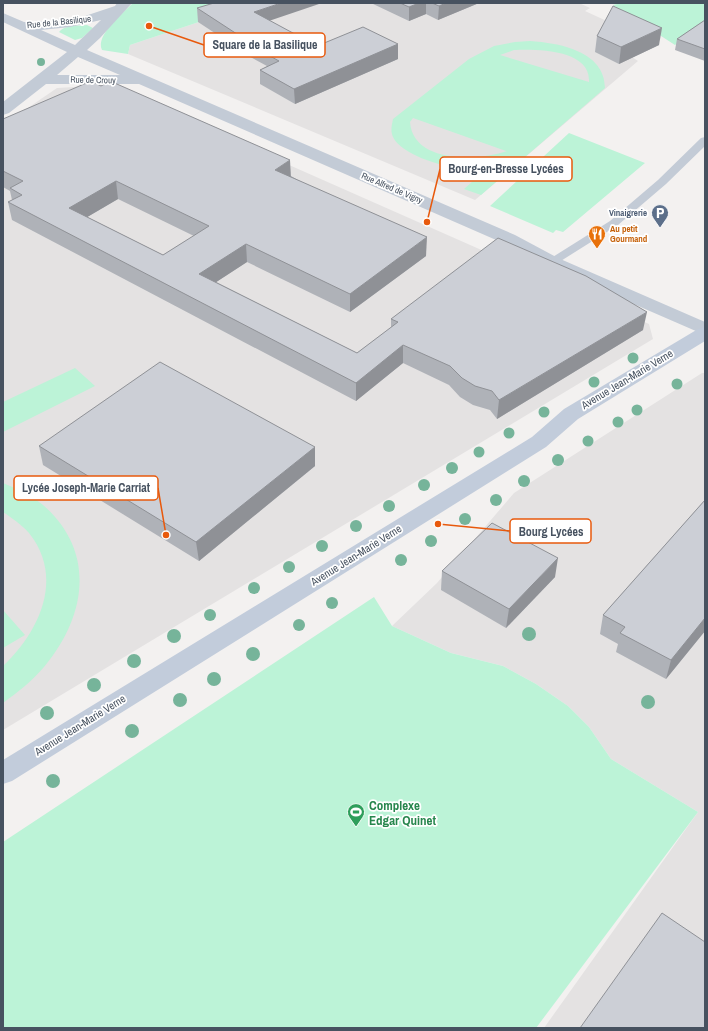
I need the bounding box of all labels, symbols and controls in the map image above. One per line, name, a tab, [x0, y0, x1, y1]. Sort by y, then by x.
street label: Rue de la Basilique	[26, 13, 92, 31]
callout: Square de la Basilique	[204, 33, 325, 57]
text: Square de la Basilique	[212, 37, 318, 53]
street label: Rue de Crouy	[70, 74, 116, 86]
callout: Bourg-en-Bresse Lycées	[440, 157, 572, 181]
text: Bourg-en-Bresse Lycées	[448, 161, 564, 177]
street label: Rue Alfred de Vigny	[359, 170, 425, 206]
parking icon: Vinaigrerie	[650, 203, 670, 228]
place label: Vinaigrerie	[609, 207, 647, 219]
place label: Au petit Gourmand	[610, 223, 648, 245]
restaurant icon: Au petit Gourmand	[587, 224, 607, 249]
street label: Avenue Jean-Marie Verne	[578, 346, 675, 412]
callout: Lycée Joseph-Marie Carriat	[14, 476, 158, 500]
text: Lycée Joseph-Marie Carriat	[22, 480, 151, 496]
callout: Bourg Lycées	[510, 519, 591, 543]
street label: Avenue Jean-Marie Verne	[307, 521, 404, 589]
text: Bourg Lycées	[519, 524, 584, 540]
street label: Avenue Jean-Marie Verne	[31, 691, 128, 759]
place label: Complexe Edgar Quinet	[369, 797, 436, 829]
sports icon: Complexe Edgar Quinet	[346, 802, 366, 827]

